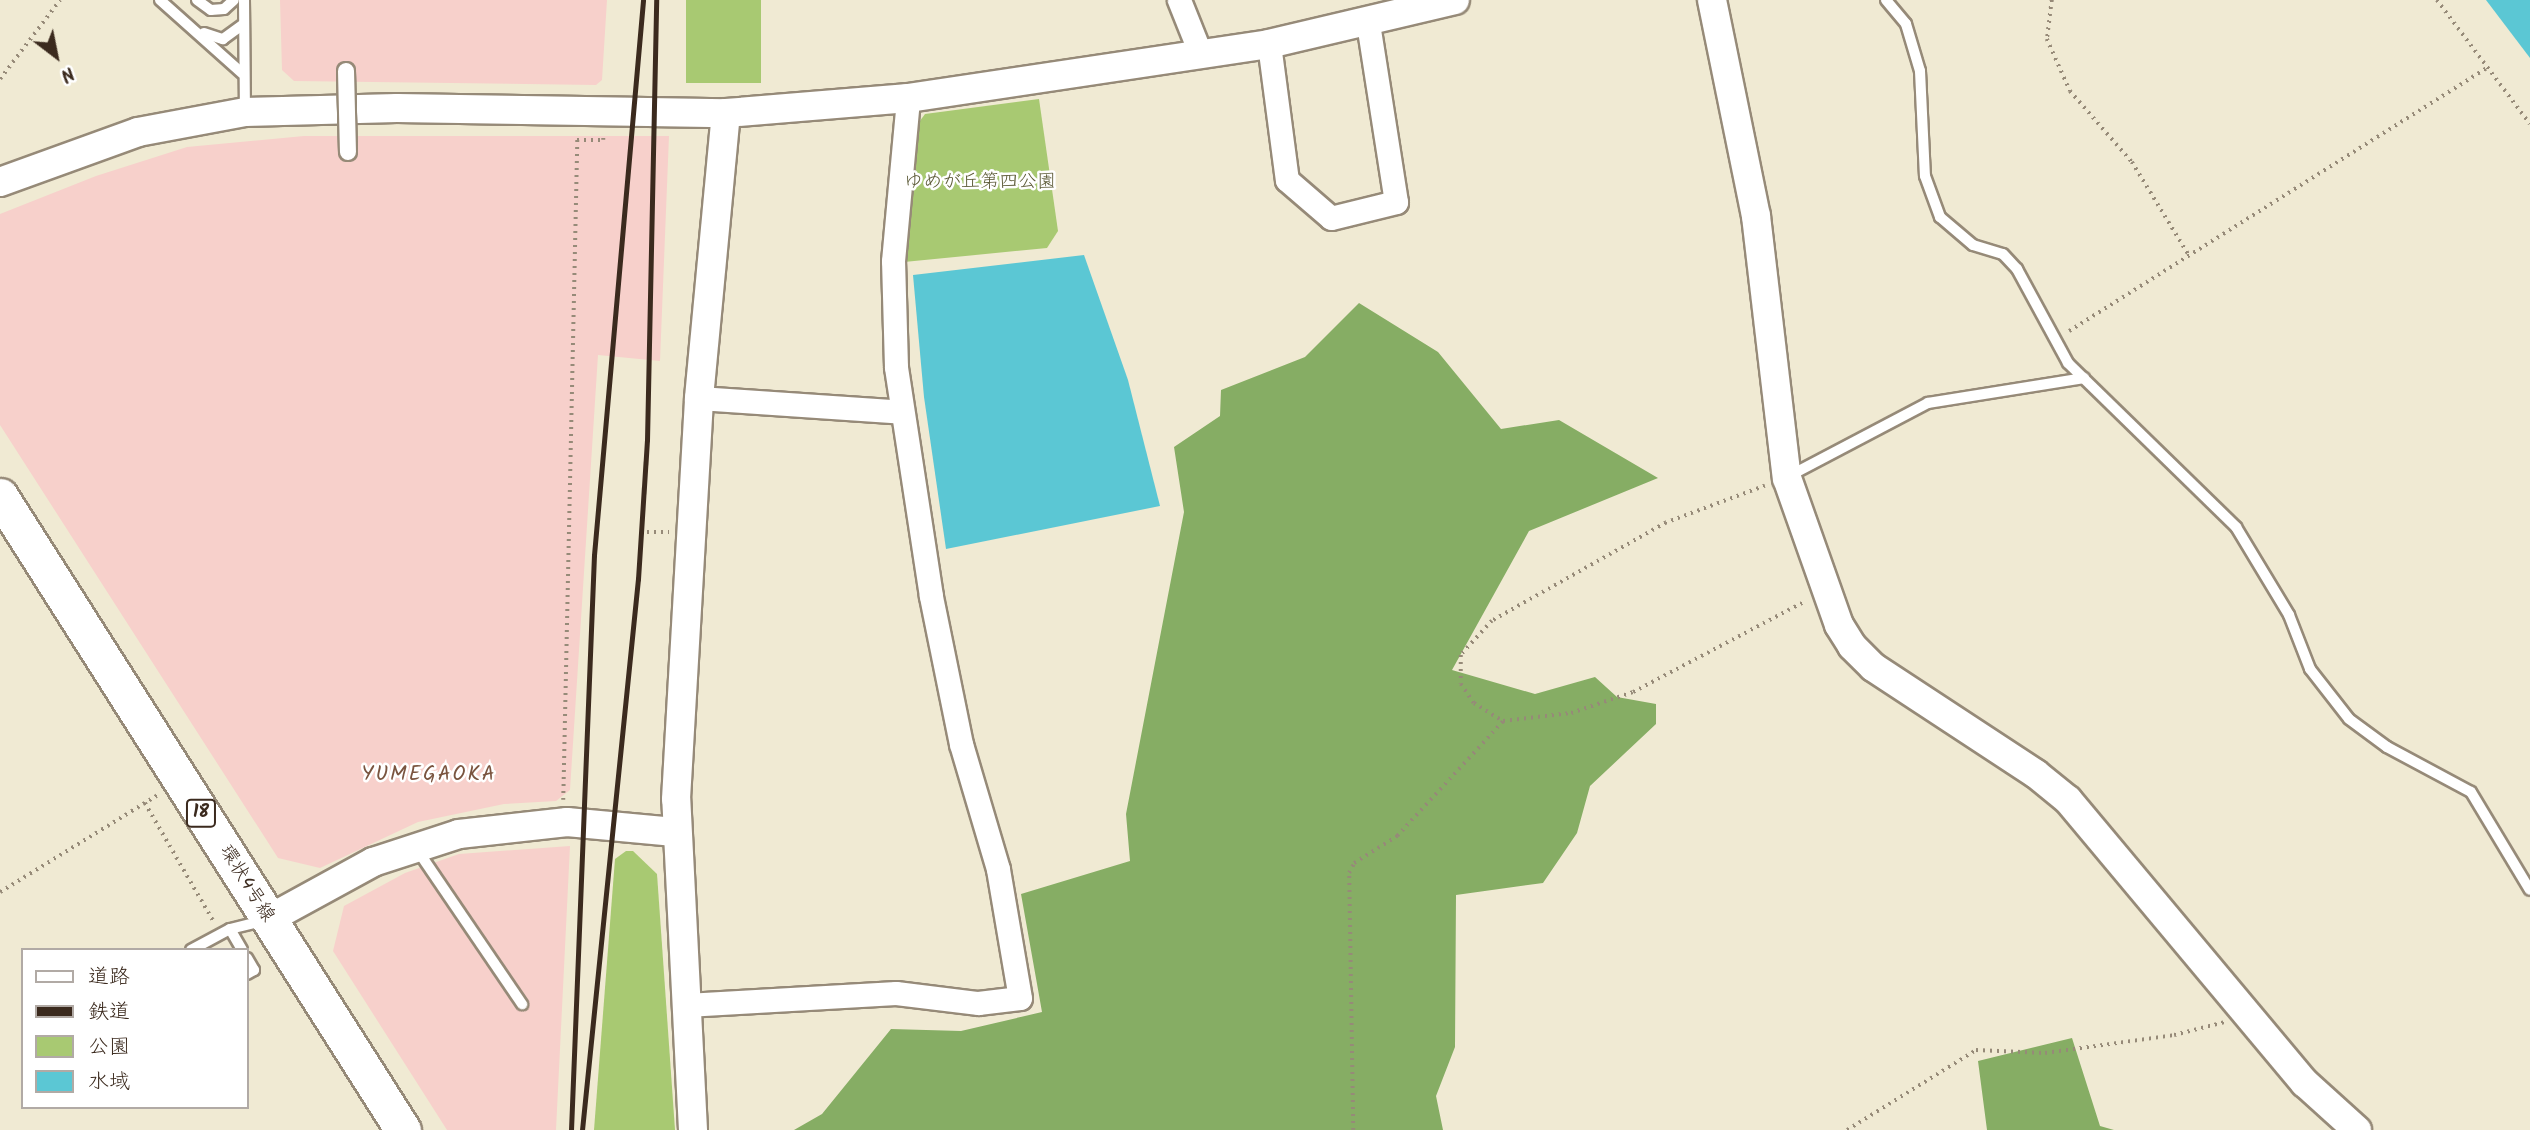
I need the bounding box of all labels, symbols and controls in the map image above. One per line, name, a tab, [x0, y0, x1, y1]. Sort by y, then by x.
north arrow	[21, 21, 91, 91]
text: N	[54, 58, 80, 90]
park label: ゆめが丘第四公園	[904, 172, 1056, 194]
district label: YUMEGAOKA	[363, 762, 495, 788]
road number: 18	[185, 798, 217, 828]
street label: 環状4号線	[213, 841, 279, 927]
legend	[21, 948, 248, 1109]
text: 道路	[88, 961, 130, 994]
text: 鉄道	[88, 996, 130, 1029]
text: 公園	[88, 1031, 130, 1064]
text: 水域	[88, 1066, 130, 1099]

